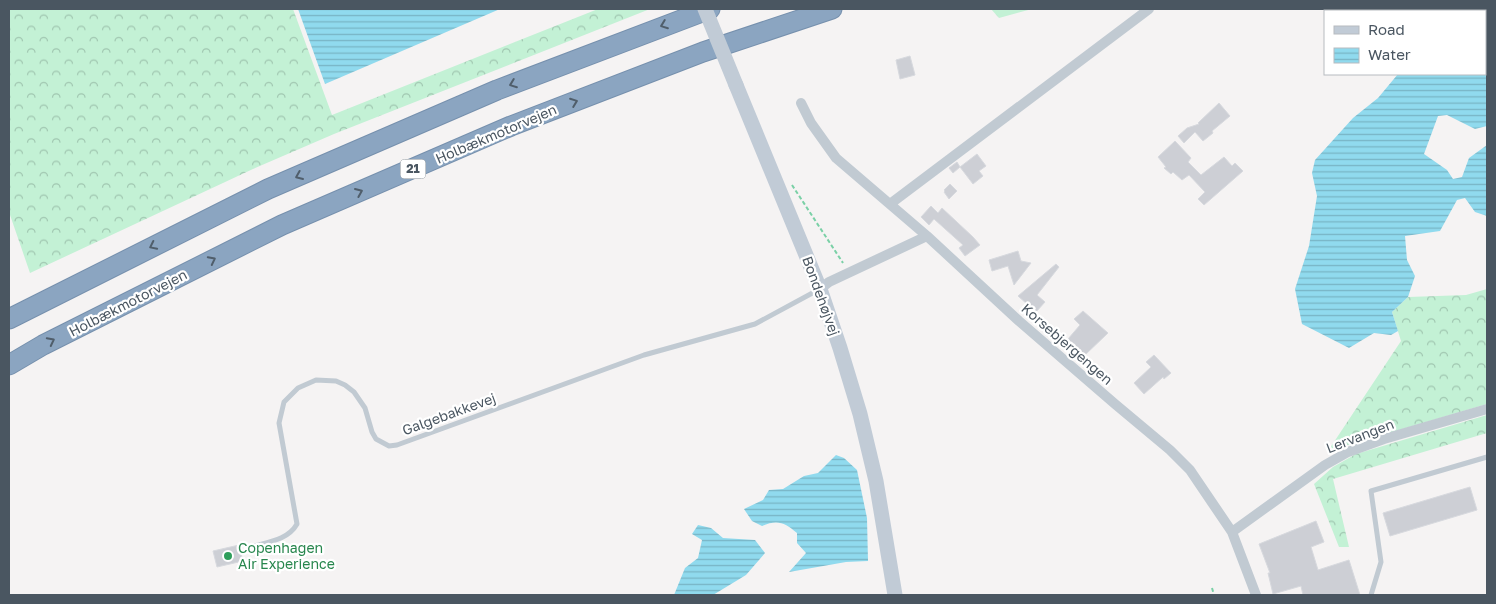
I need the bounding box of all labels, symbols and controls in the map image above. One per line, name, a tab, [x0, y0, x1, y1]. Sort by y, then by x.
legend	[1324, 10, 1486, 75]
one-way arrow	[660, 19, 669, 29]
text: Road	[1368, 20, 1405, 38]
text: Water	[1368, 45, 1411, 63]
one-way arrow	[509, 78, 517, 88]
one-way arrow	[569, 98, 578, 108]
street label: Holbækmotorvejen	[433, 100, 559, 167]
road number: 21	[400, 160, 426, 178]
one-way arrow	[295, 169, 304, 180]
one-way arrow	[355, 187, 363, 197]
one-way arrow	[149, 240, 158, 250]
street label: Bondehøjvej	[799, 254, 844, 338]
one-way arrow	[207, 256, 216, 266]
street label: Holbækmotorvejen	[66, 265, 190, 340]
street label: Korsebjergengen	[1018, 299, 1116, 388]
one-way arrow	[46, 337, 55, 347]
street label: Galgebakkevej	[400, 389, 498, 438]
street label: Lervangen	[1324, 415, 1396, 456]
place label: Copenhagen Air Experience	[238, 539, 335, 572]
marker: Copenhagen Air Experience	[222, 550, 234, 562]

